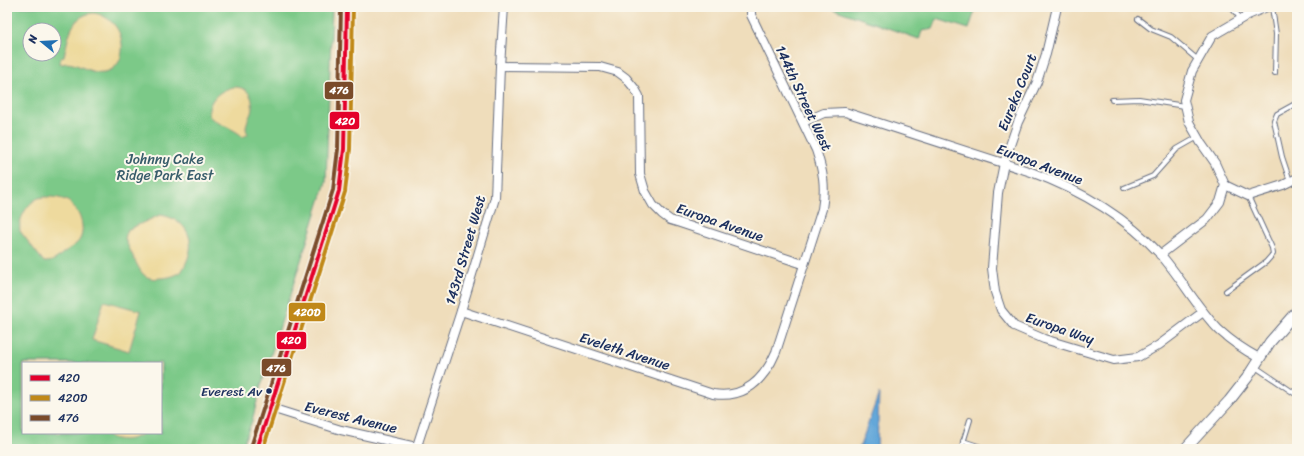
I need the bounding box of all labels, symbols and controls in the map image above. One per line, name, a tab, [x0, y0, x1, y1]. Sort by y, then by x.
north arrow	[22, 22, 62, 62]
text: N	[22, 32, 43, 47]
street label: 144th Street West	[768, 41, 839, 155]
street label: Eureka Court	[991, 50, 1044, 135]
line badge: 476	[324, 81, 354, 100]
text: 476	[328, 81, 349, 100]
line badge: 420	[329, 111, 360, 130]
text: 420	[334, 112, 355, 131]
street label: Europa Avenue	[993, 137, 1087, 193]
park label: Johnny Cake Ridge Park East	[117, 147, 215, 188]
street label: 143rd Street West	[438, 192, 493, 308]
street label: Europa Avenue	[673, 196, 767, 249]
line badge: 420D	[288, 302, 326, 322]
text: 420D	[293, 303, 321, 322]
street label: Europa Way	[1022, 305, 1098, 352]
street label: Eveleth Avenue	[576, 325, 673, 378]
line badge: 420	[276, 331, 307, 350]
text: 420	[280, 331, 301, 350]
line badge: 476	[261, 358, 292, 377]
text: 476	[265, 359, 286, 378]
legend	[22, 362, 162, 434]
text: 420	[58, 367, 80, 389]
place label: Everest Av	[201, 380, 263, 403]
marker: Everest Av	[264, 386, 274, 396]
text: 420D	[58, 387, 88, 409]
street label: Everest Avenue	[302, 394, 400, 441]
text: 476	[58, 407, 79, 429]

